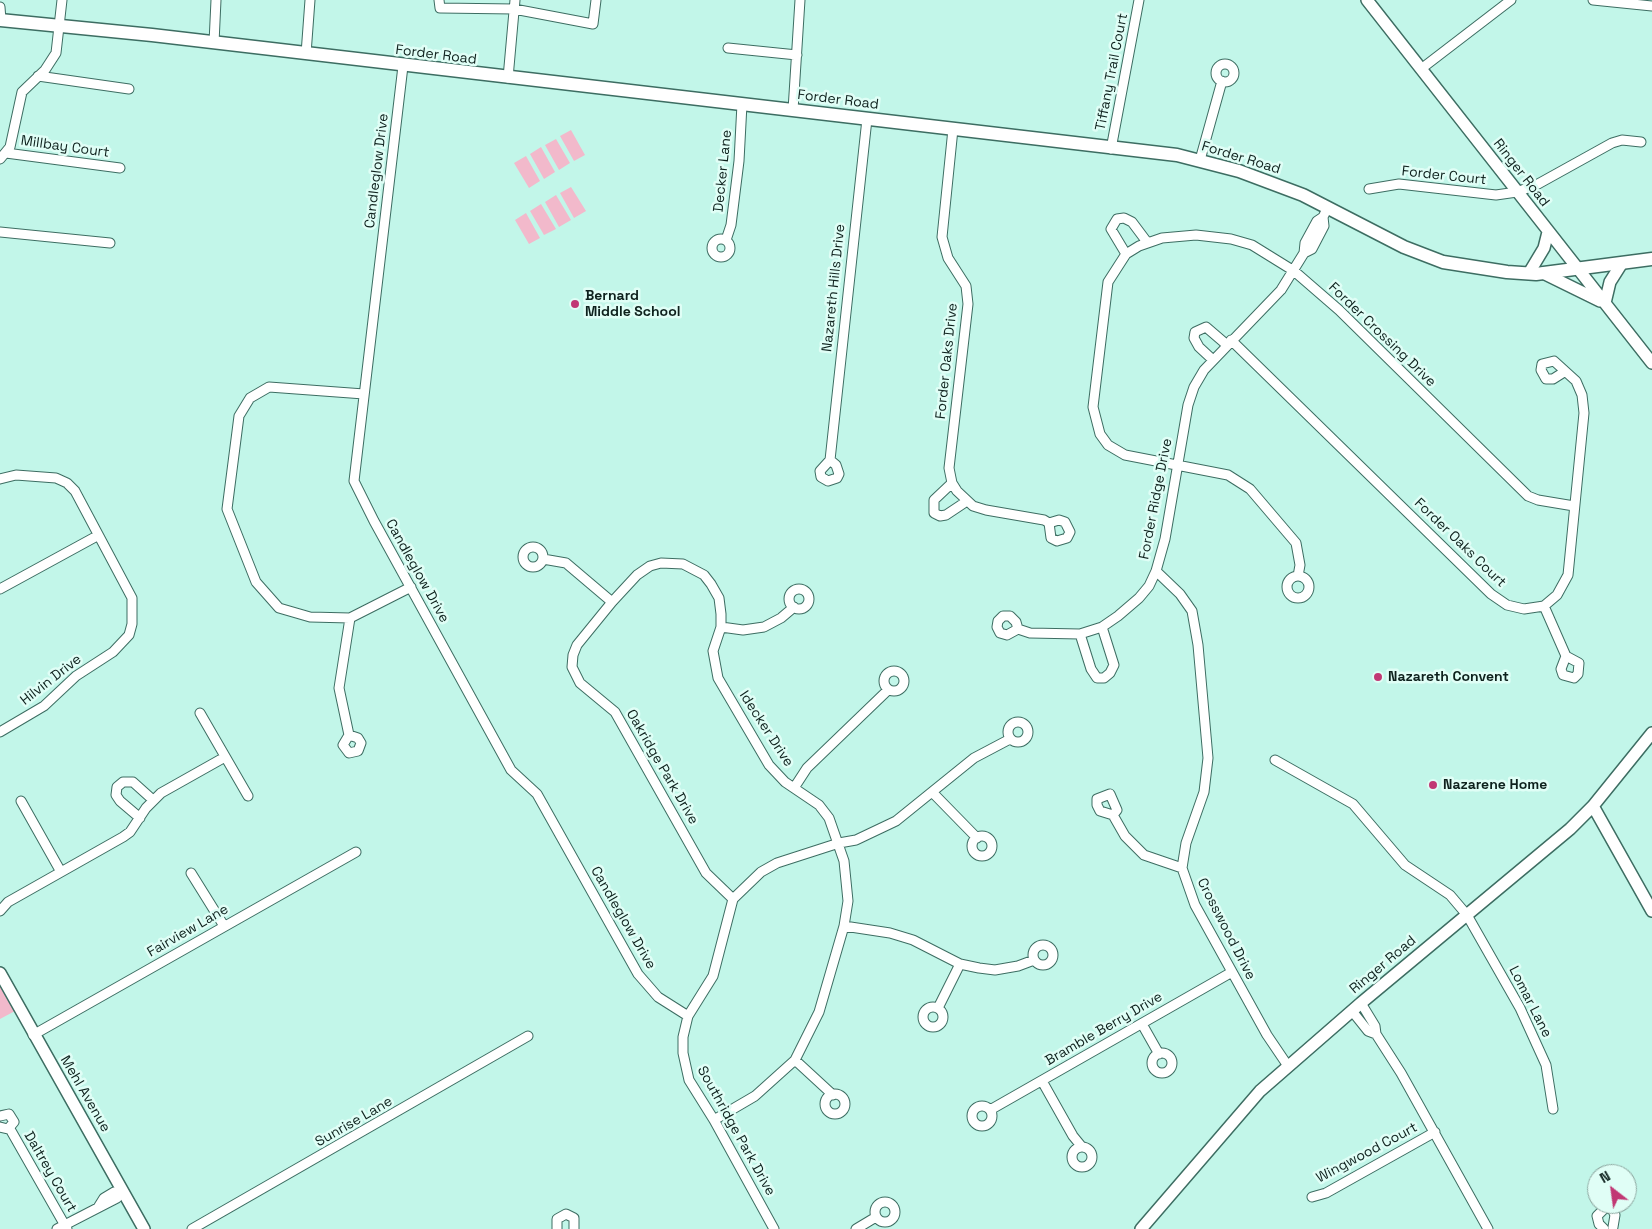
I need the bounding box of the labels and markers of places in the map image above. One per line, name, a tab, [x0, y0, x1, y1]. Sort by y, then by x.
place label: Bernard Middle School	[585, 288, 680, 321]
marker: Bernard Middle School	[569, 298, 581, 310]
place label: Nazareth Convent	[1388, 669, 1509, 685]
marker: Nazareth Convent	[1372, 671, 1384, 683]
place label: Nazarene Home	[1443, 777, 1547, 793]
marker: Nazarene Home	[1427, 779, 1439, 791]

